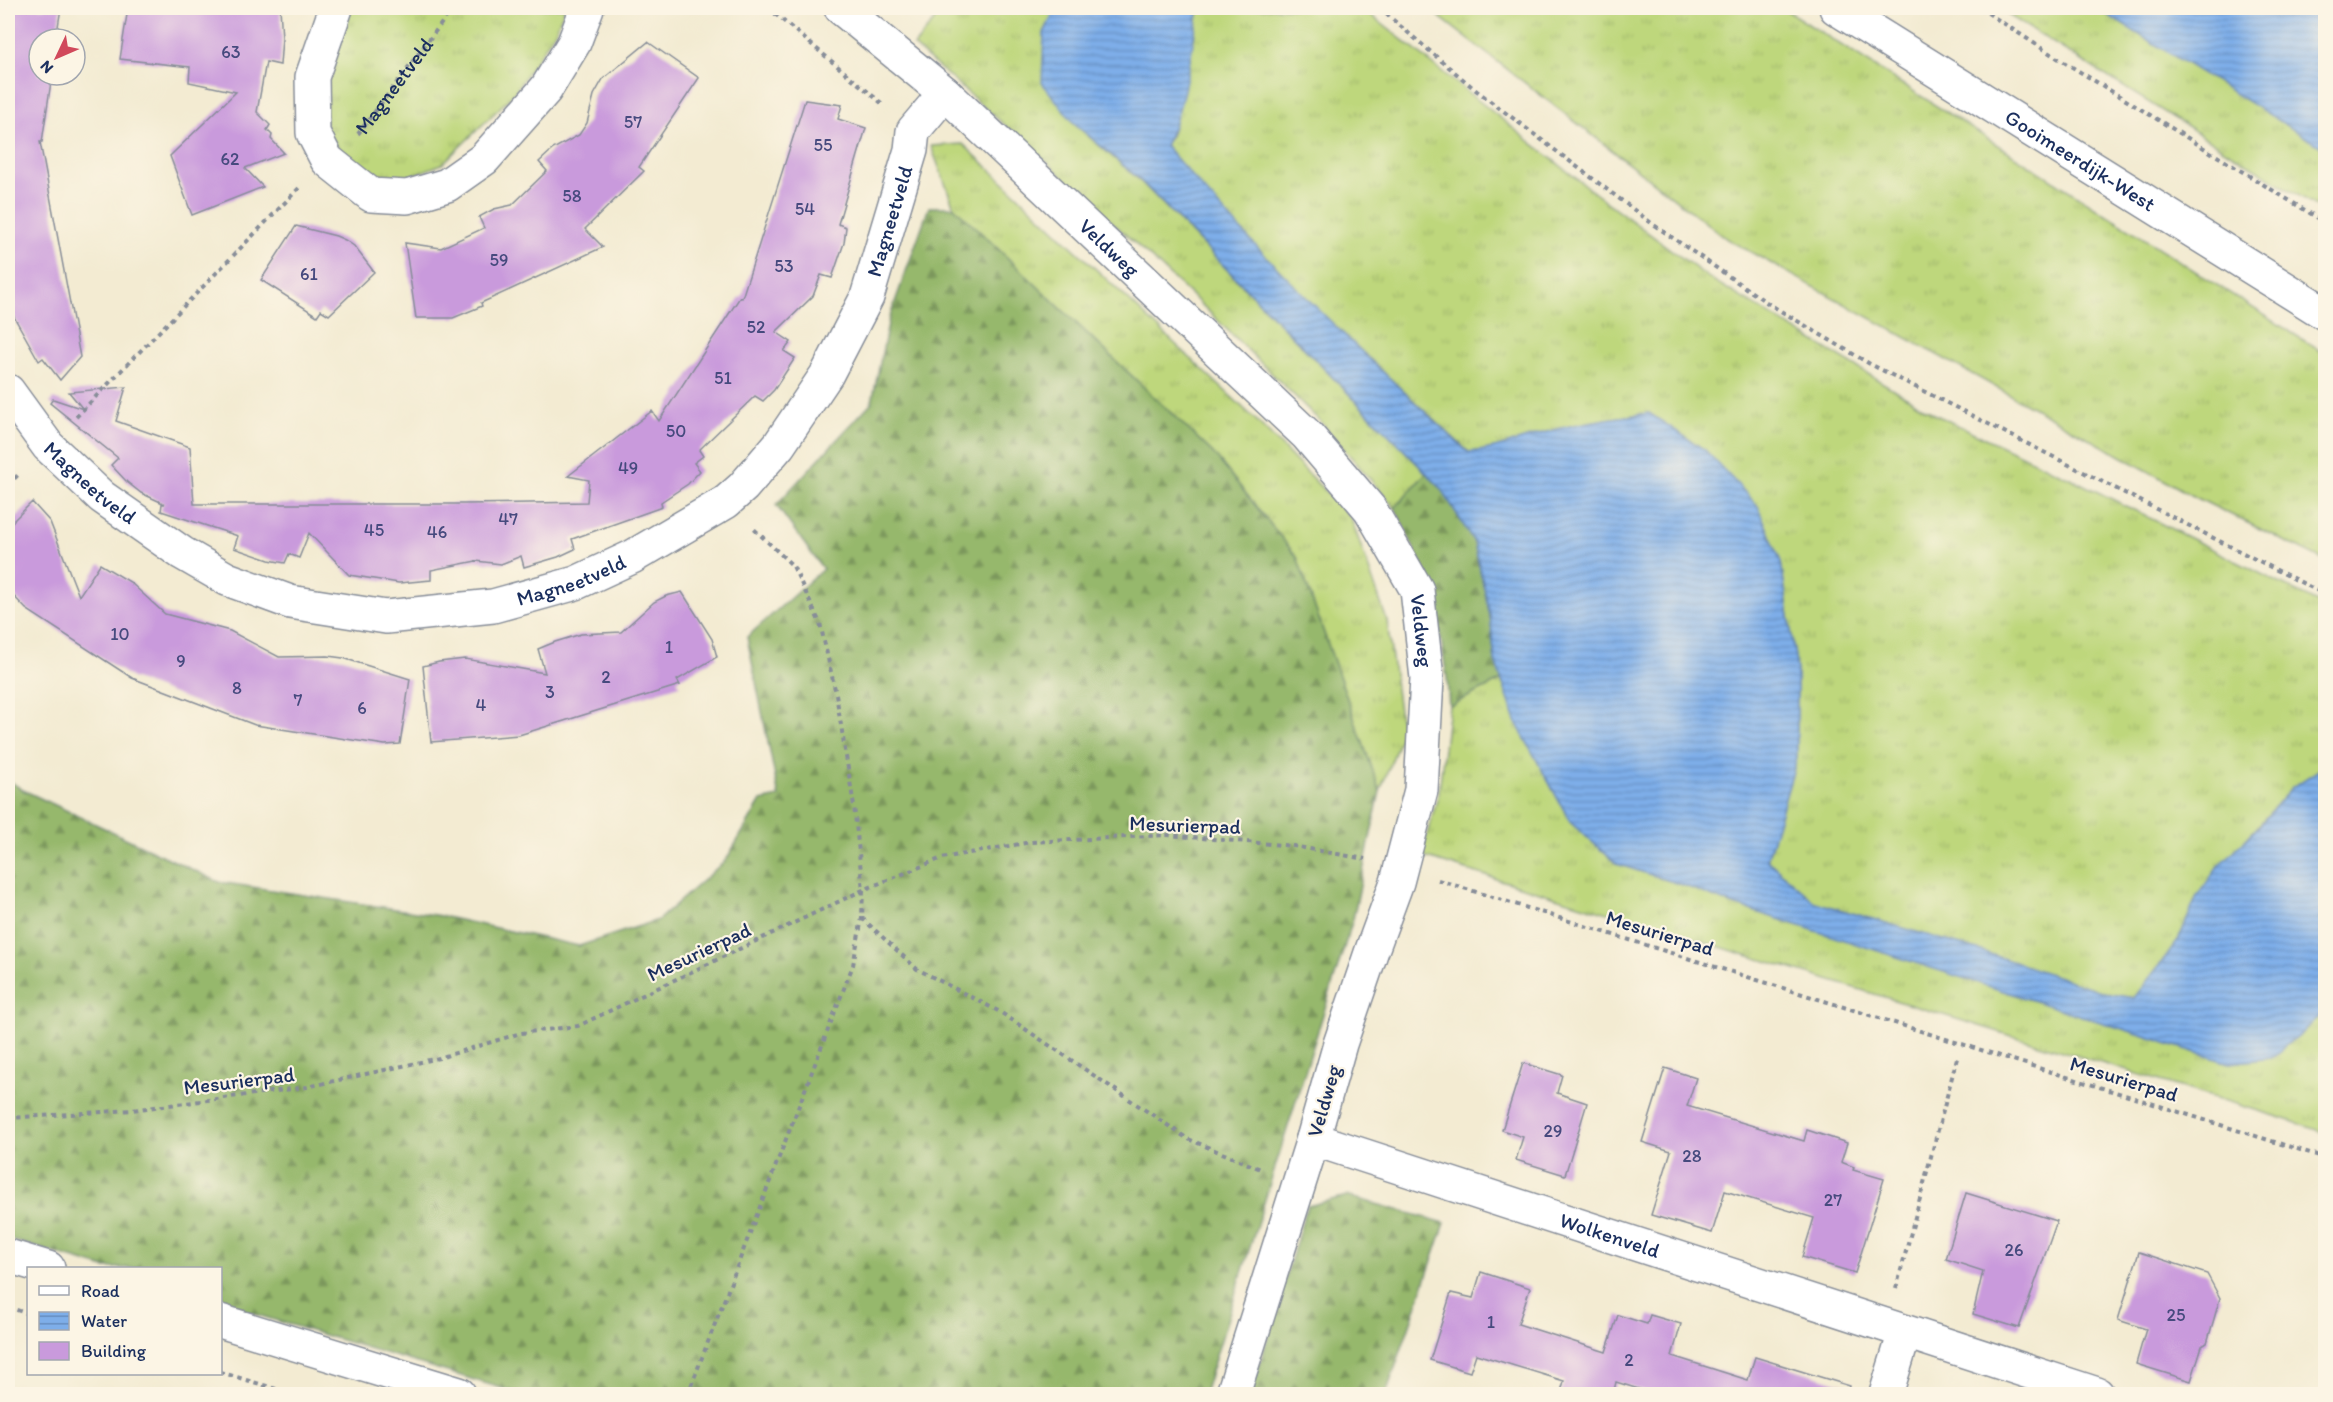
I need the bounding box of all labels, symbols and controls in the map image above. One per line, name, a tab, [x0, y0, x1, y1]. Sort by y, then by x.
north arrow	[27, 27, 87, 87]
street label: Magneetveld	[349, 32, 439, 139]
house number: 63	[221, 41, 241, 63]
text: N	[36, 57, 57, 78]
street label: Gooimeerdijk-West	[2001, 104, 2160, 217]
house number: 57	[624, 111, 642, 133]
house number: 55	[814, 134, 832, 156]
house number: 62	[221, 148, 240, 170]
street label: Magneetveld	[861, 162, 918, 280]
house number: 58	[562, 185, 582, 207]
house number: 54	[795, 198, 815, 220]
street label: Veldweg	[1074, 213, 1145, 282]
house number: 59	[490, 249, 508, 271]
house number: 53	[774, 255, 794, 277]
house number: 61	[300, 263, 318, 285]
house number: 52	[747, 316, 766, 338]
house number: 51	[714, 367, 732, 389]
house number: 50	[666, 420, 686, 442]
street label: Magneetveld	[39, 436, 142, 530]
house number: 49	[618, 457, 638, 479]
house number: 47	[498, 508, 518, 530]
house number: 45	[364, 519, 384, 541]
house number: 46	[427, 521, 447, 543]
street label: Magneetveld	[514, 548, 630, 611]
street label: Veldweg	[1406, 592, 1439, 669]
house number: 10	[110, 623, 130, 645]
house number: 1	[665, 636, 673, 658]
house number: 9	[176, 650, 186, 672]
house number: 2	[601, 666, 611, 688]
house number: 8	[232, 677, 242, 699]
house number: 3	[545, 681, 555, 703]
house number: 7	[294, 689, 303, 711]
house number: 4	[476, 694, 487, 716]
house number: 6	[357, 697, 367, 719]
street label: Mesurierpad	[1129, 810, 1241, 839]
street label: Mesurierpad	[1603, 904, 1717, 961]
street label: Mesurierpad	[643, 917, 755, 986]
street label: Mesurierpad	[2067, 1050, 2181, 1107]
street label: Mesurierpad	[182, 1061, 296, 1100]
street label: Veldweg	[1301, 1062, 1346, 1140]
house number: 29	[1544, 1120, 1562, 1142]
house number: 28	[1682, 1145, 1702, 1167]
house number: 27	[1824, 1189, 1842, 1211]
street label: Wolkenveld	[1557, 1207, 1664, 1263]
house number: 26	[2005, 1239, 2024, 1261]
legend	[27, 1267, 222, 1375]
text: Road	[81, 1280, 120, 1302]
house number: 25	[2167, 1304, 2185, 1326]
text: Water	[81, 1310, 127, 1332]
house number: 1	[1487, 1311, 1495, 1333]
text: Building	[81, 1340, 147, 1362]
house number: 2	[1624, 1349, 1634, 1371]

